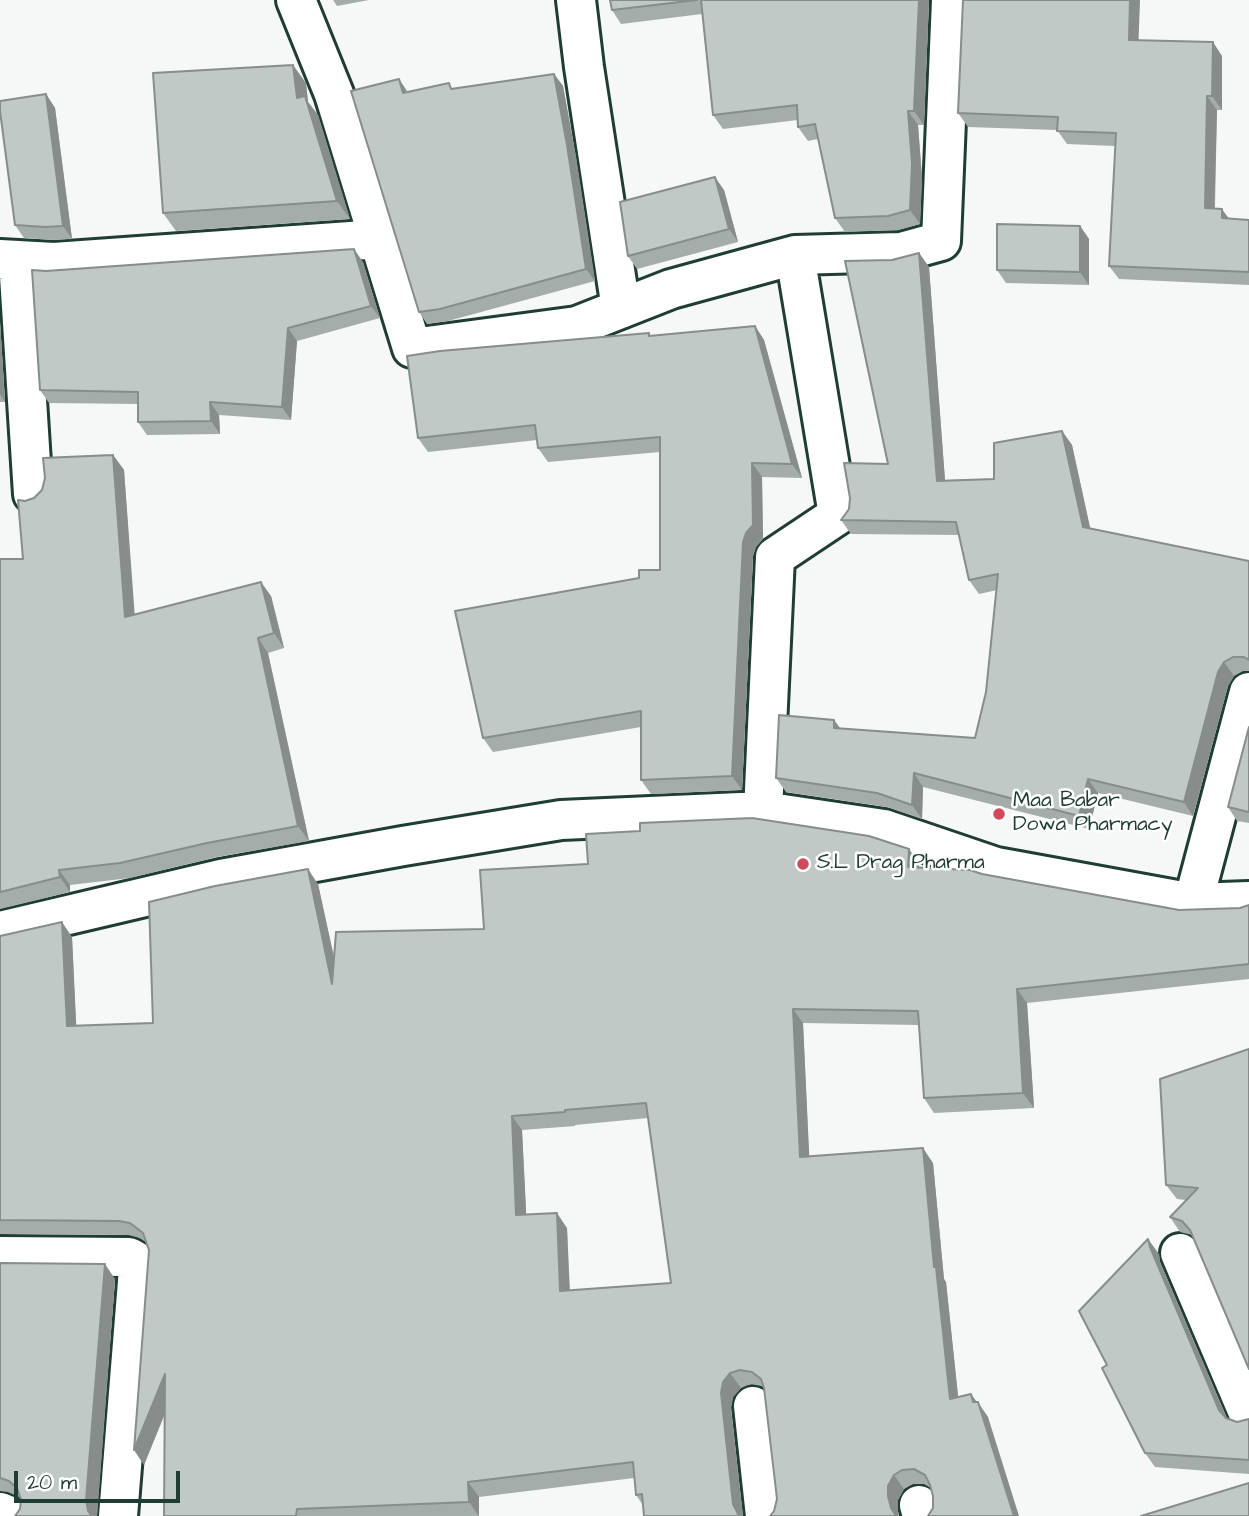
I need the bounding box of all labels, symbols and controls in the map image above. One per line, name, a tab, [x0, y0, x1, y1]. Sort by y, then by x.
place label: Maa Babar Dowa Pharmacy	[1013, 789, 1172, 839]
marker: Maa Babar Dowa Pharmacy	[991, 806, 1007, 822]
place label: S.L Drag Pharma	[817, 851, 985, 877]
marker: S.L Drag Pharma	[795, 856, 811, 872]
scale bar	[18, 1456, 184, 1500]
text: 20 m	[27, 1468, 77, 1497]

